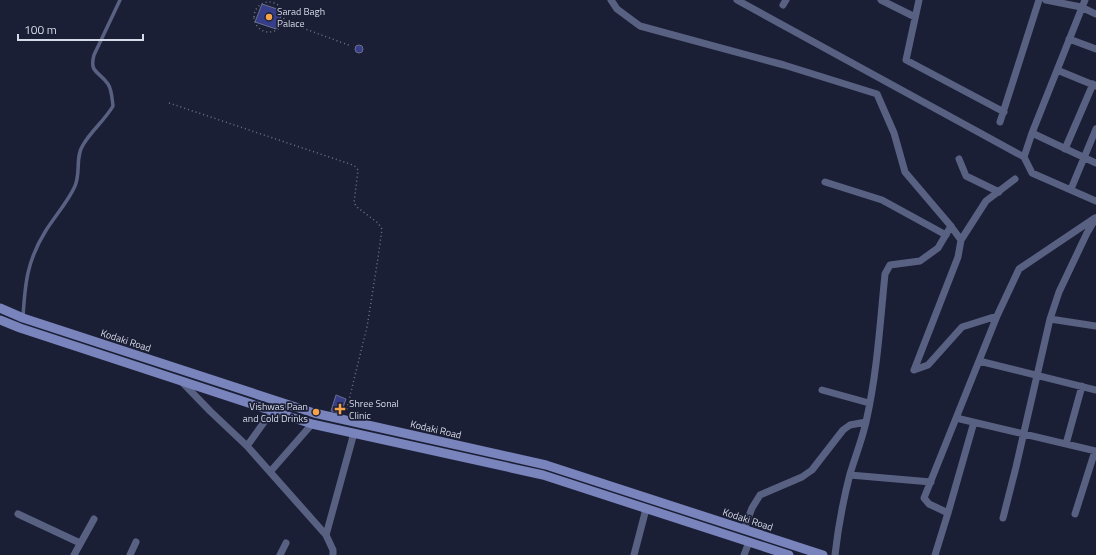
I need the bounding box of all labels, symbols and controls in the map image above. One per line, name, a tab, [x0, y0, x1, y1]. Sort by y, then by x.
place label: Sarad Bagh Palace	[277, 4, 325, 31]
marker: Sarad Bagh Palace	[264, 12, 274, 22]
scale bar	[18, 16, 143, 42]
text: 100 m	[24, 20, 57, 39]
street label: Kodaki Road	[99, 325, 153, 356]
place label: Shree Sonal Clinic	[349, 396, 399, 423]
place label: Vishwas Paan and Cold Drinks	[243, 399, 308, 426]
marker: Shree Sonal Clinic	[334, 403, 346, 415]
marker: Vishwas Paan and Cold Drinks	[311, 407, 321, 417]
street label: Kodaki Road	[409, 416, 463, 443]
street label: Kodaki Road	[721, 504, 775, 535]

